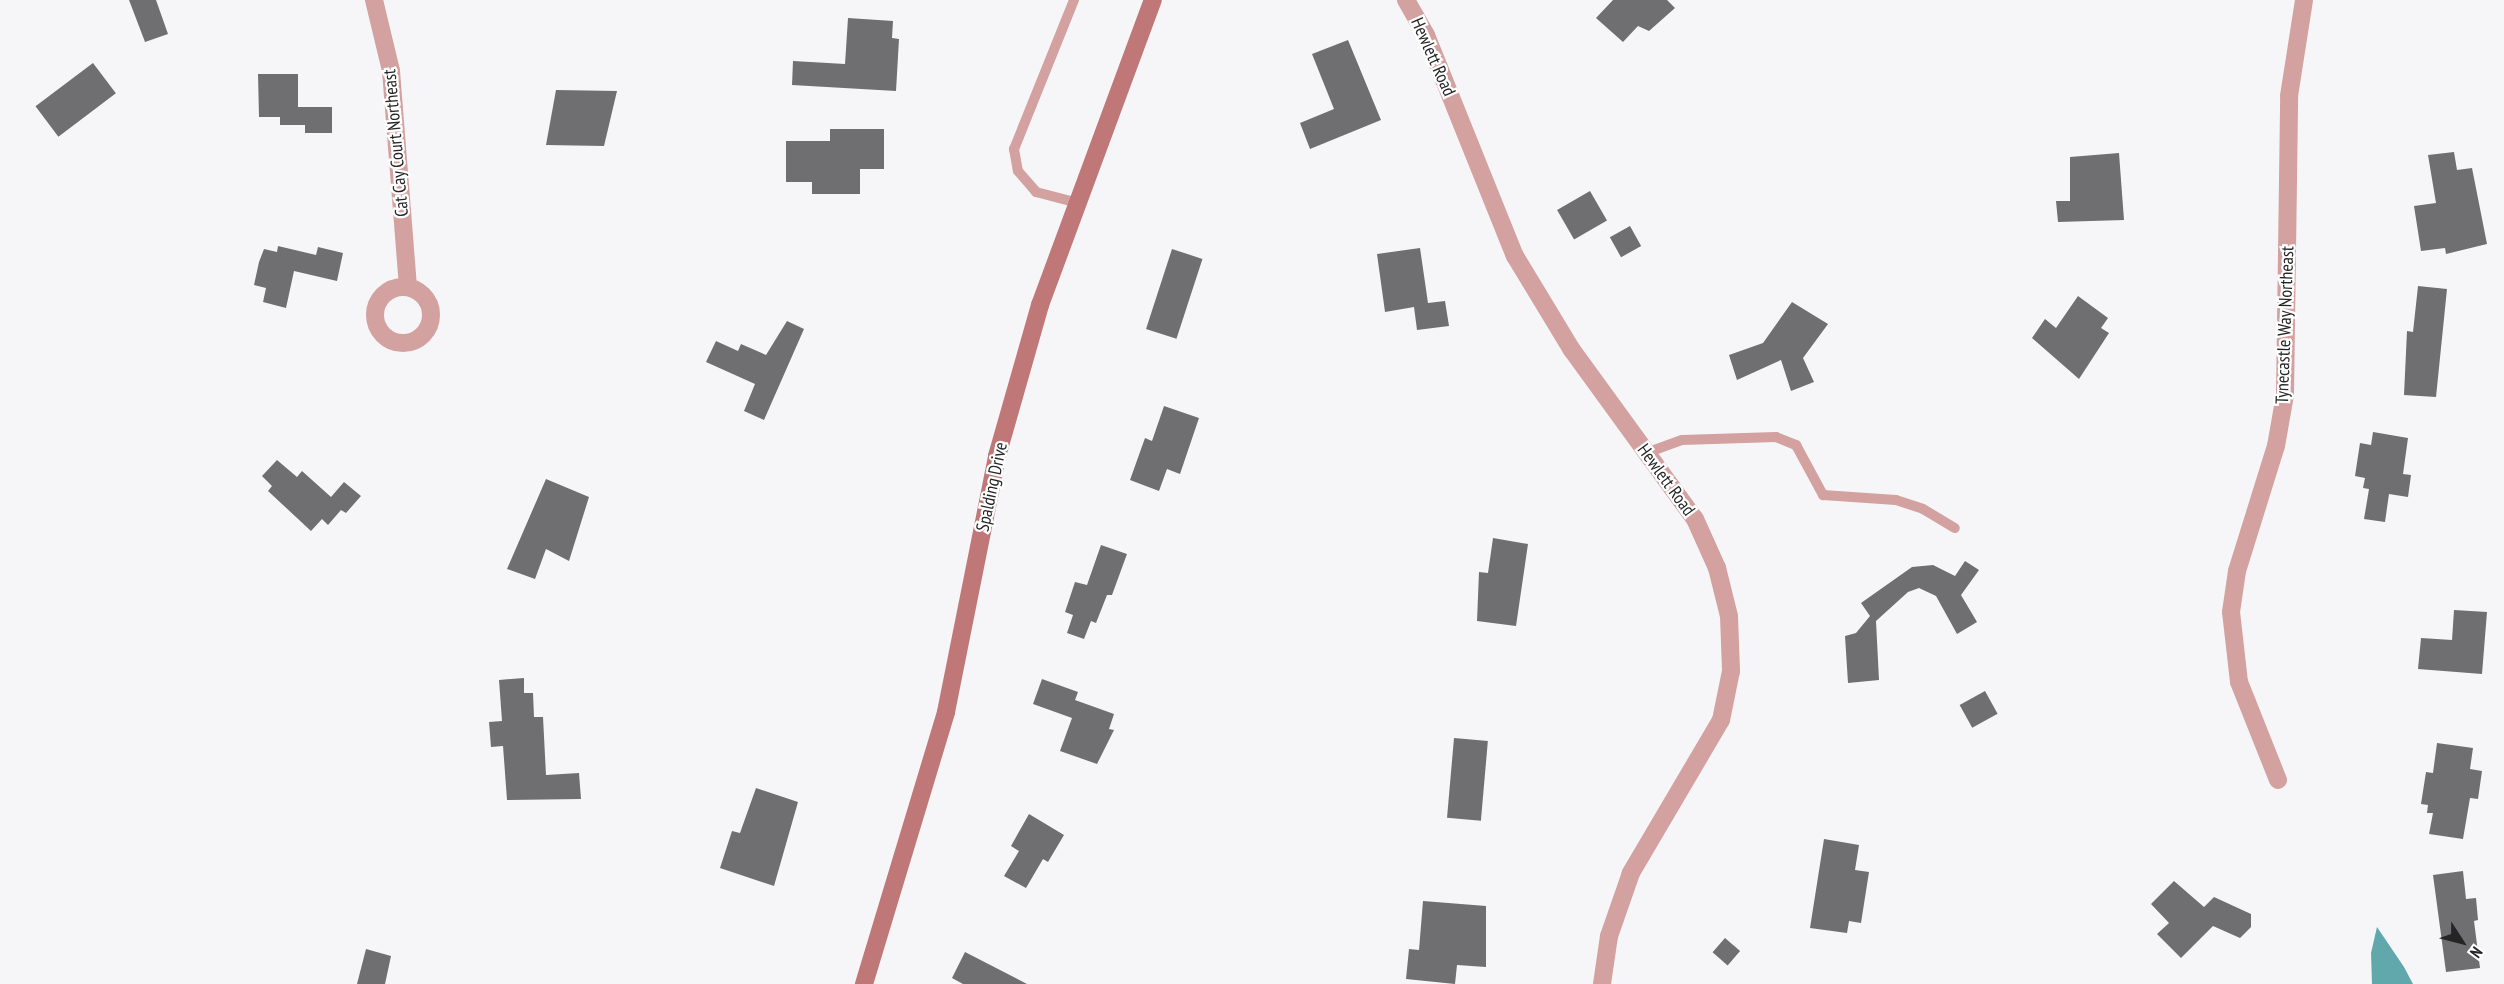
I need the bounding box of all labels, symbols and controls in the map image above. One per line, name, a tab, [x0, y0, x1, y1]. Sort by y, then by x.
street label: Hewlett Road	[1406, 14, 1460, 100]
street label: Cat Cay Court Northeast	[379, 68, 413, 218]
street label: Tynecastle Way Northeast	[2271, 245, 2299, 405]
street label: Spalding Drive	[972, 440, 1012, 534]
street label: Hewlett Road	[1633, 440, 1699, 520]
north arrow	[2432, 912, 2492, 972]
text: N	[2466, 943, 2487, 962]

